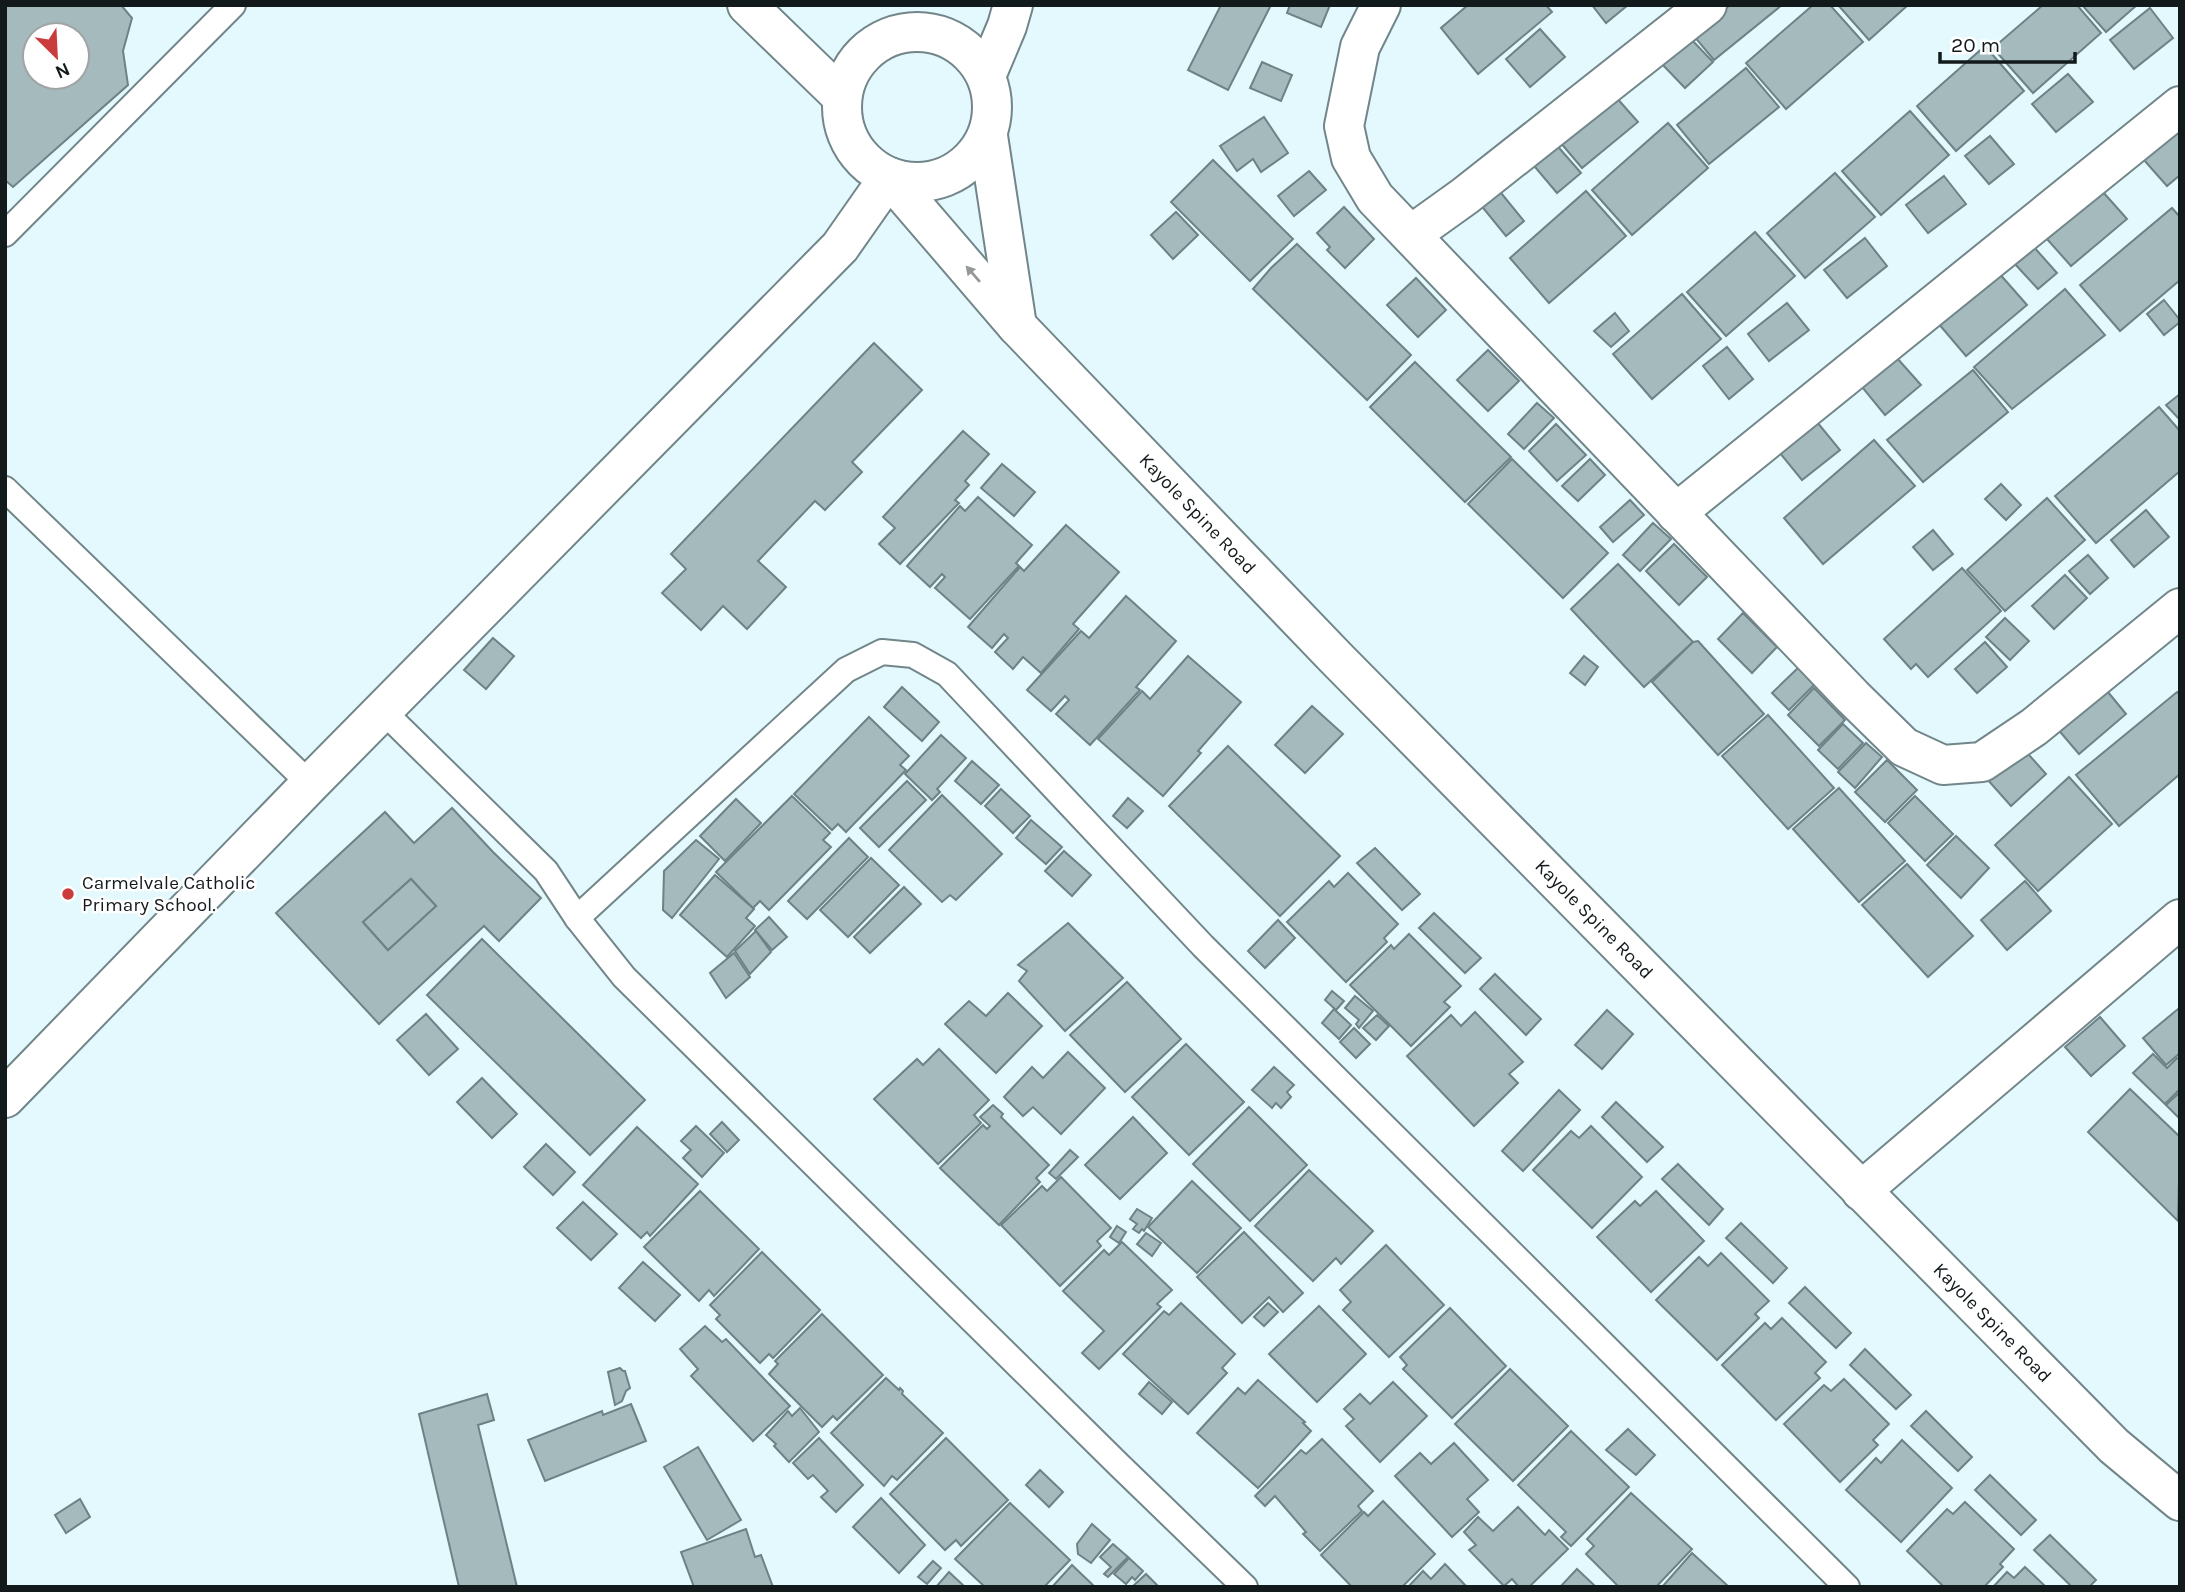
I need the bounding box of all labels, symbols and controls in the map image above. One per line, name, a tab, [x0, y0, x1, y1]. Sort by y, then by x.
north arrow	[21, 21, 91, 91]
scale bar	[1940, 21, 2075, 65]
text: 20 m	[1951, 33, 2000, 57]
text: N	[52, 58, 73, 83]
one-way arrow	[966, 266, 981, 283]
street label: Kayole Spine Road	[1135, 449, 1260, 579]
street label: Kayole Spine Road	[1530, 855, 1658, 983]
place label: Carmelvale Catholic Primary School.	[82, 872, 255, 916]
marker: Carmelvale Catholic Primary School.	[60, 886, 76, 902]
street label: Kayole Spine Road	[1929, 1259, 2056, 1387]

